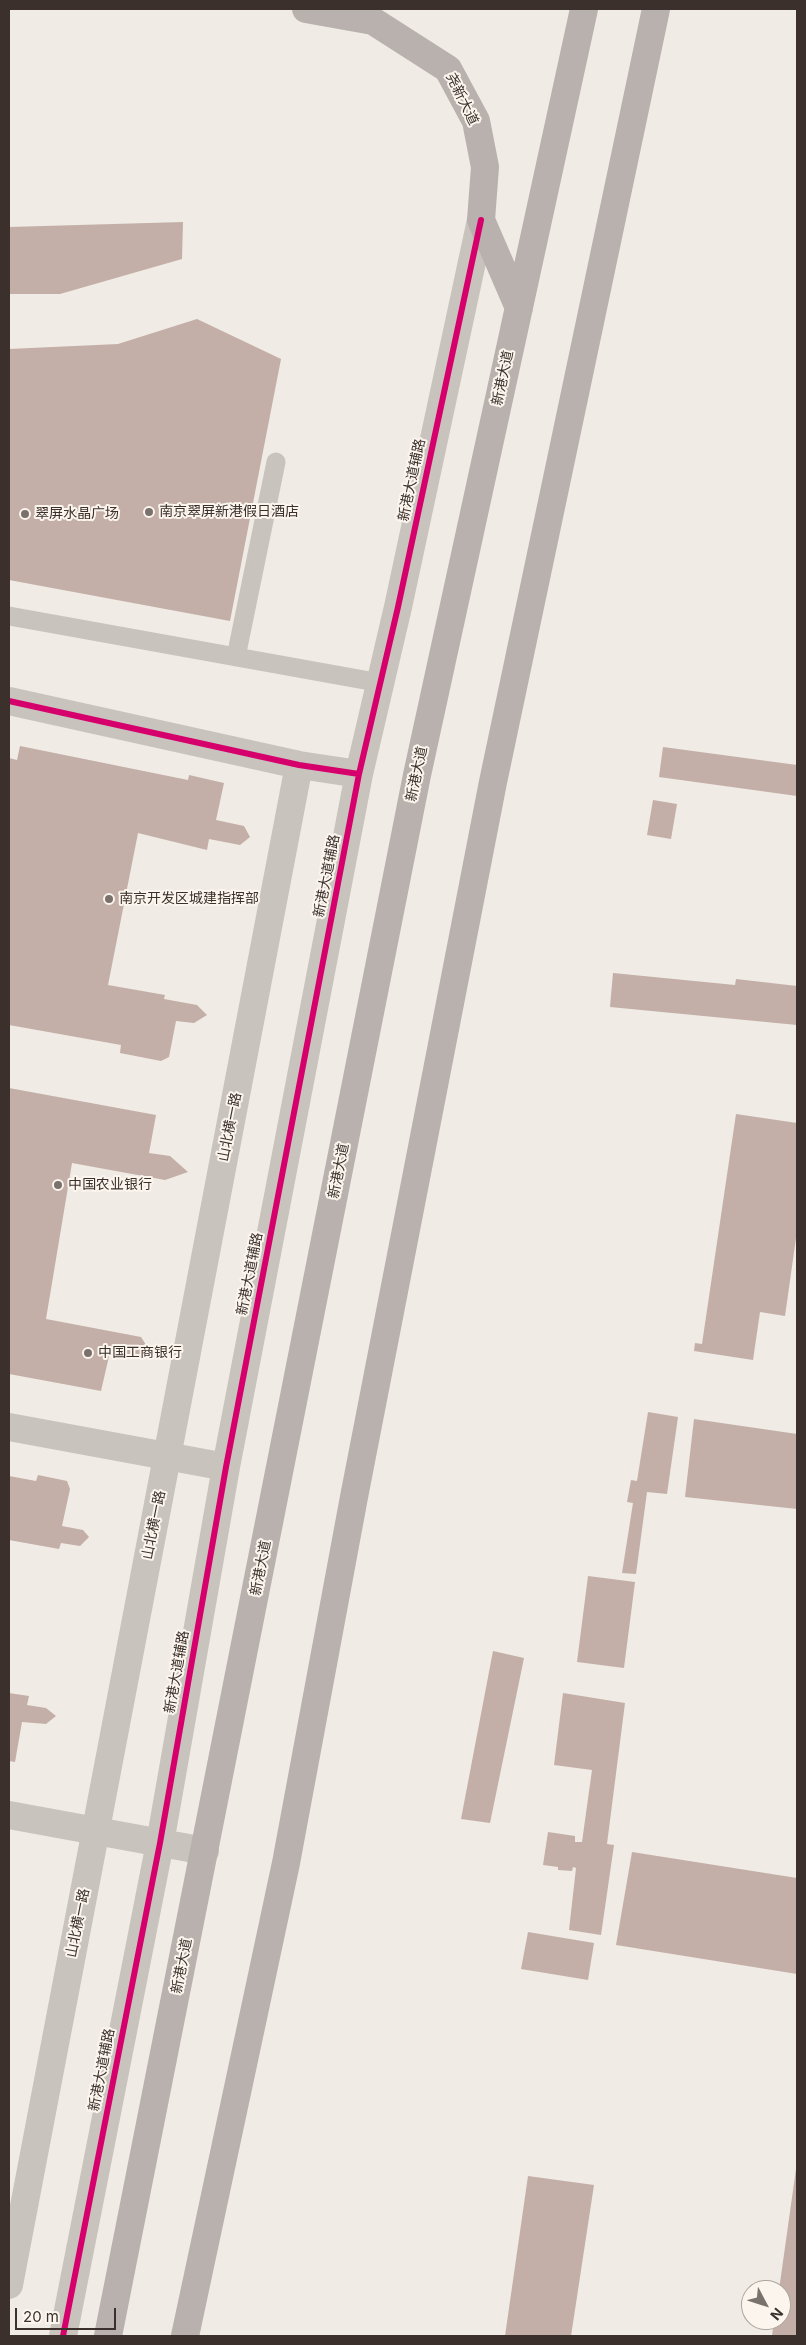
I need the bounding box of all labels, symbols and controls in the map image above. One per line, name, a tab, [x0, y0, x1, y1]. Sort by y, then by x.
street label: 尧新大道	[442, 70, 482, 128]
street label: 新港大道	[489, 349, 517, 407]
street label: 新港大道辅路	[395, 437, 429, 523]
place label: 南京翠屏新港假日酒店	[159, 504, 299, 520]
place label: 翠屏水晶广场	[35, 506, 119, 522]
marker: 南京翠屏新港假日酒店	[143, 506, 155, 518]
marker: 翠屏水晶广场	[19, 508, 31, 520]
street label: 新港大道	[403, 745, 431, 803]
street label: 新港大道辅路	[311, 833, 343, 919]
place label: 南京开发区城建指挥部	[119, 891, 259, 907]
marker: 南京开发区城建指挥部	[103, 893, 115, 905]
street label: 山北横一路	[215, 1091, 245, 1163]
street label: 新港大道	[325, 1142, 353, 1200]
place label: 中国农业银行	[68, 1177, 152, 1193]
marker: 中国农业银行	[52, 1179, 64, 1191]
street label: 新港大道辅路	[234, 1231, 266, 1317]
place label: 中国工商银行	[98, 1345, 182, 1361]
marker: 中国工商银行	[82, 1347, 94, 1359]
street label: 山北横一路	[139, 1489, 169, 1561]
street label: 新港大道	[247, 1539, 275, 1597]
street label: 新港大道辅路	[161, 1629, 193, 1715]
street label: 山北横一路	[63, 1887, 93, 1959]
street label: 新港大道	[168, 1937, 196, 1995]
street label: 新港大道辅路	[86, 2027, 118, 2113]
north arrow	[741, 2280, 791, 2330]
scale bar	[18, 2298, 119, 2330]
text: N	[767, 2305, 787, 2324]
text: 20 m	[23, 2307, 59, 2326]

